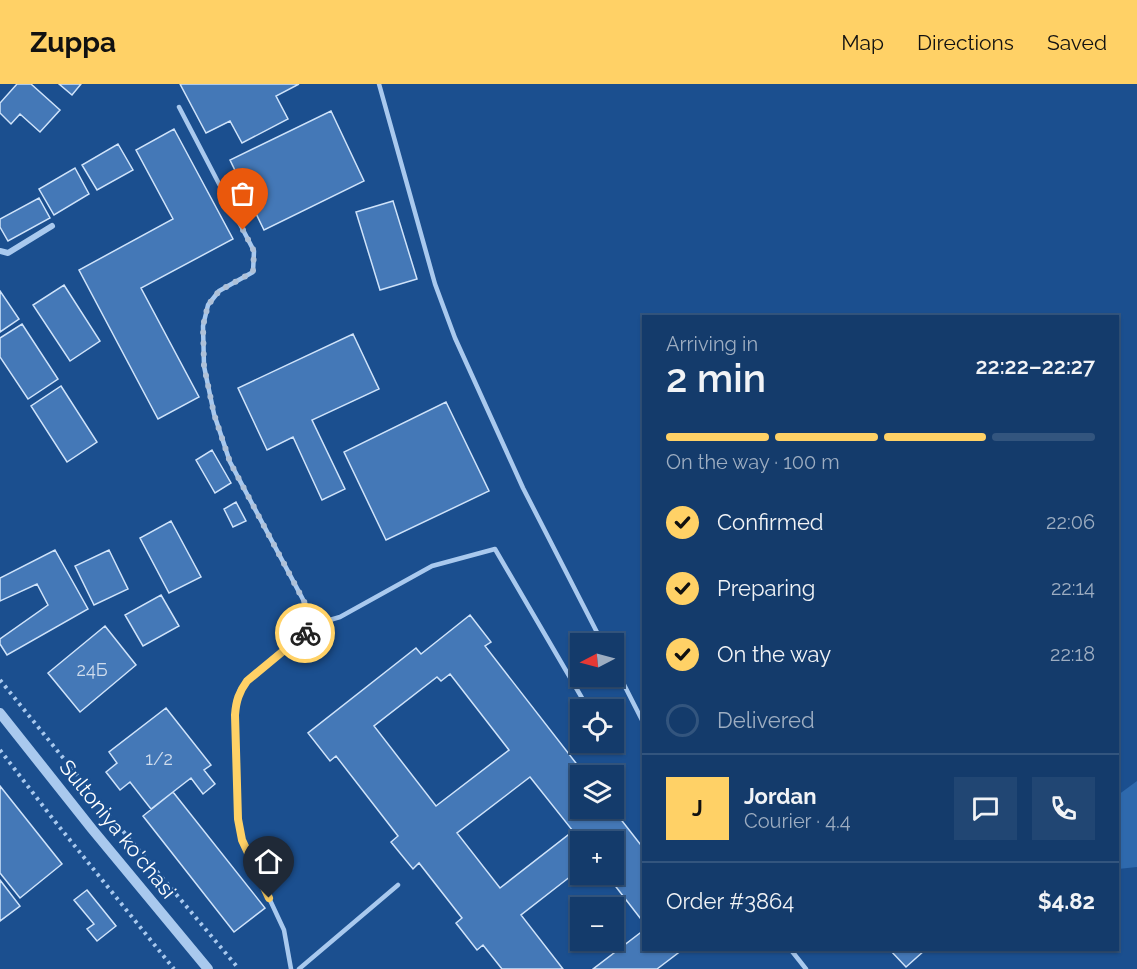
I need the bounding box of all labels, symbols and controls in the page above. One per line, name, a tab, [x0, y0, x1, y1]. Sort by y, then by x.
text: Zuppa	[30, 26, 116, 59]
text: Map	[841, 30, 884, 55]
text: Directions	[917, 30, 1014, 55]
text: Saved	[1047, 30, 1107, 55]
pin	[217, 168, 268, 230]
icon: bag	[226, 177, 259, 210]
text: Arriving in	[666, 332, 758, 356]
text: 22:22–22:27	[976, 353, 1095, 379]
text: 2 min	[666, 355, 766, 401]
text: On the way · 100 m	[666, 450, 840, 474]
icon: check	[666, 506, 699, 539]
text: Confirmed	[717, 509, 824, 535]
text: 22:06	[1046, 510, 1095, 534]
icon: check	[666, 572, 699, 605]
text: Preparing	[717, 575, 815, 601]
text: 22:14	[1051, 576, 1095, 600]
courier	[275, 603, 335, 663]
icon: bike	[289, 617, 322, 650]
north arrow	[570, 633, 624, 687]
map controls	[570, 633, 624, 951]
icon: check	[666, 638, 699, 671]
text: On the way	[717, 641, 831, 667]
text: 22:18	[1050, 642, 1095, 666]
house number: 24Б	[77, 659, 108, 680]
button: locate	[570, 699, 624, 753]
text: Delivered	[717, 707, 815, 733]
house number: 1/2	[145, 748, 173, 769]
street label: Sultoniya ko'chasi	[54, 755, 182, 903]
button: layers	[570, 765, 624, 819]
button: chat	[954, 777, 1017, 840]
button: phone	[1032, 777, 1095, 840]
text: Jordan	[744, 783, 816, 809]
text: J	[692, 795, 703, 821]
text: Courier · 4.4	[744, 809, 851, 833]
button: +	[570, 831, 624, 885]
pin	[243, 836, 294, 898]
icon: home	[252, 845, 285, 878]
text: Order #3864	[666, 888, 794, 914]
text: $4.82	[1038, 888, 1095, 914]
button: −	[570, 897, 624, 951]

